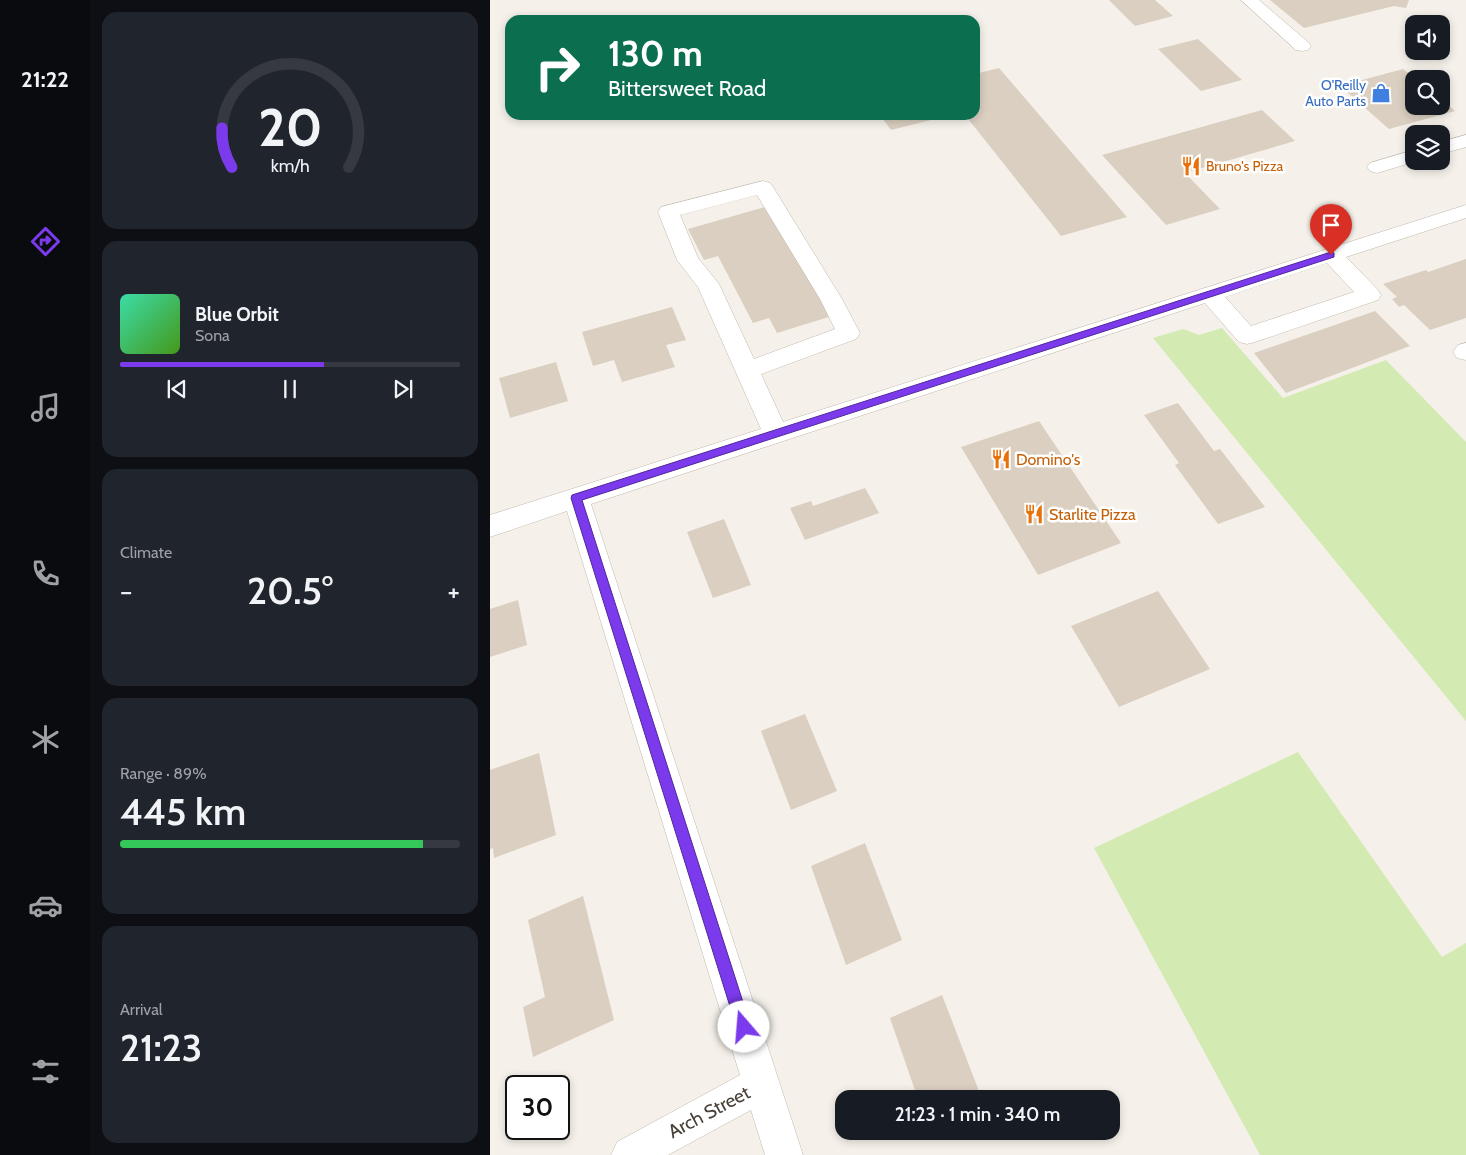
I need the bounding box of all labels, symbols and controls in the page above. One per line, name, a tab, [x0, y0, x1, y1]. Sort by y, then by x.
map controls	[1405, 15, 1450, 170]
button: sound	[1405, 15, 1450, 60]
text: 130 m	[608, 32, 703, 75]
icon: right	[525, 35, 590, 100]
text: 21:22	[21, 66, 69, 93]
button: search	[1405, 70, 1450, 115]
text: Bittersweet Road	[608, 75, 766, 102]
place label: O'Reilly Auto Parts	[1305, 76, 1366, 110]
shop icon: O'Reilly Auto Parts	[1370, 82, 1392, 104]
text: 20	[258, 96, 322, 159]
button: layers	[1405, 125, 1450, 170]
text: km/h	[270, 155, 310, 176]
restaurant icon: Bruno's Pizza	[1180, 155, 1202, 177]
place label: Bruno's Pizza	[1206, 157, 1284, 175]
pin	[1310, 204, 1352, 255]
icon: arrive	[1317, 211, 1345, 239]
icon: directions	[28, 224, 63, 259]
text: Blue Orbit	[195, 303, 279, 326]
text: Sona	[195, 326, 230, 345]
icon: previous	[163, 375, 191, 403]
icon: pause	[276, 375, 304, 403]
icon: next	[389, 375, 417, 403]
icon: music	[28, 390, 63, 425]
restaurant icon: Domino's	[990, 448, 1012, 470]
place label: Domino's	[1016, 450, 1081, 469]
restaurant icon: Starlite Pizza	[1023, 503, 1045, 525]
place label: Starlite Pizza	[1049, 505, 1136, 524]
text: Climate	[120, 543, 172, 562]
icon: phone	[28, 556, 63, 591]
text: 20.5°	[247, 567, 333, 614]
text: −	[120, 574, 132, 608]
text: +	[448, 574, 460, 608]
icon: climate	[28, 722, 63, 757]
text: Range · 89%	[120, 764, 207, 783]
text: 445 km	[120, 788, 246, 835]
icon: car	[28, 888, 63, 923]
text: Arrival	[120, 1000, 163, 1019]
position arrow	[717, 1000, 769, 1052]
text: 21:23	[120, 1024, 202, 1071]
icon: filters	[28, 1054, 63, 1089]
speed limit sign: 30	[505, 1075, 570, 1140]
street label: Arch Street	[664, 1081, 754, 1143]
text: 21:23 · 1 min · 340 m	[895, 1103, 1060, 1126]

